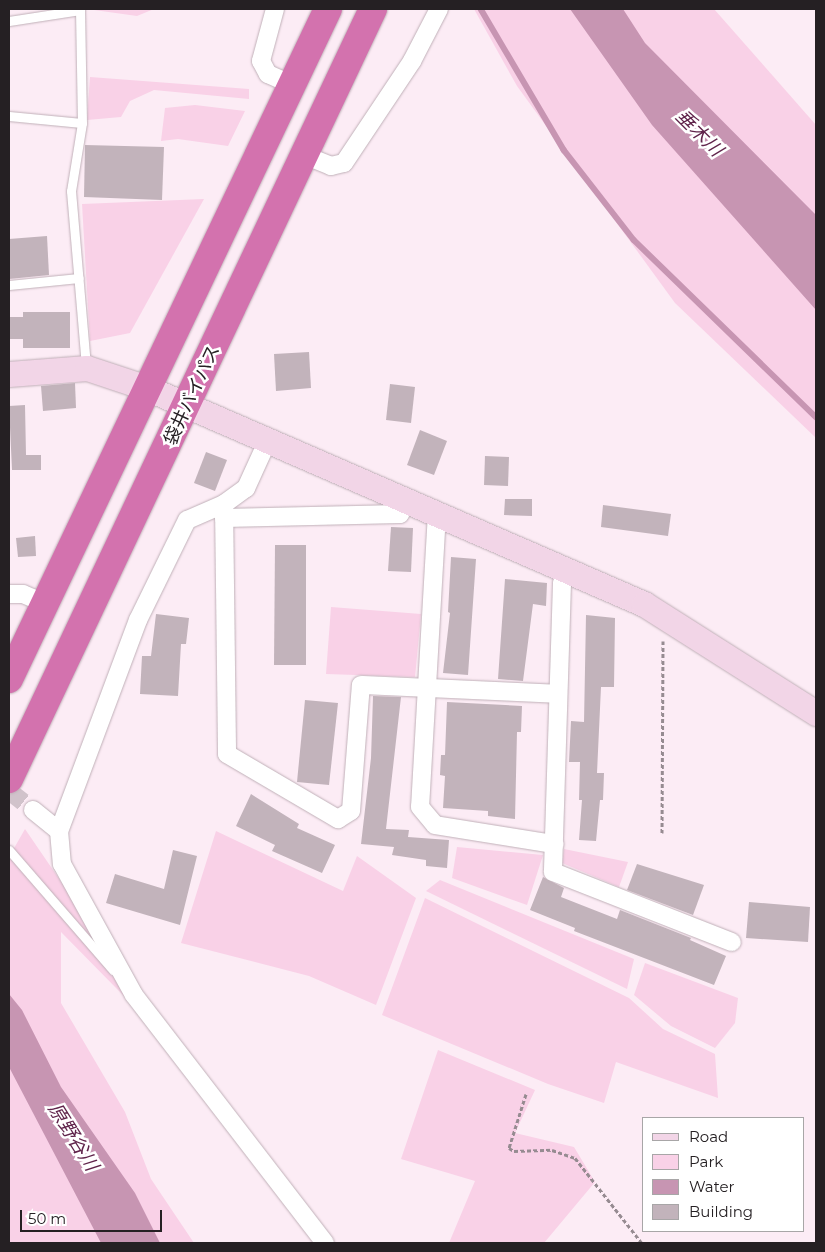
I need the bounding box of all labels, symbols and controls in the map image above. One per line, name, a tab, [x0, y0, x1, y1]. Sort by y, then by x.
water label: 垂木川	[671, 105, 727, 161]
street label: 袋井バイパス	[159, 341, 225, 449]
water label: 原野谷川	[43, 1099, 103, 1175]
legend	[642, 1117, 805, 1232]
text: Road	[689, 1127, 728, 1146]
text: Park	[689, 1152, 723, 1171]
text: Water	[689, 1177, 735, 1196]
scale bar	[22, 1200, 165, 1232]
text: Building	[689, 1202, 753, 1221]
text: 50 m	[28, 1209, 66, 1228]

